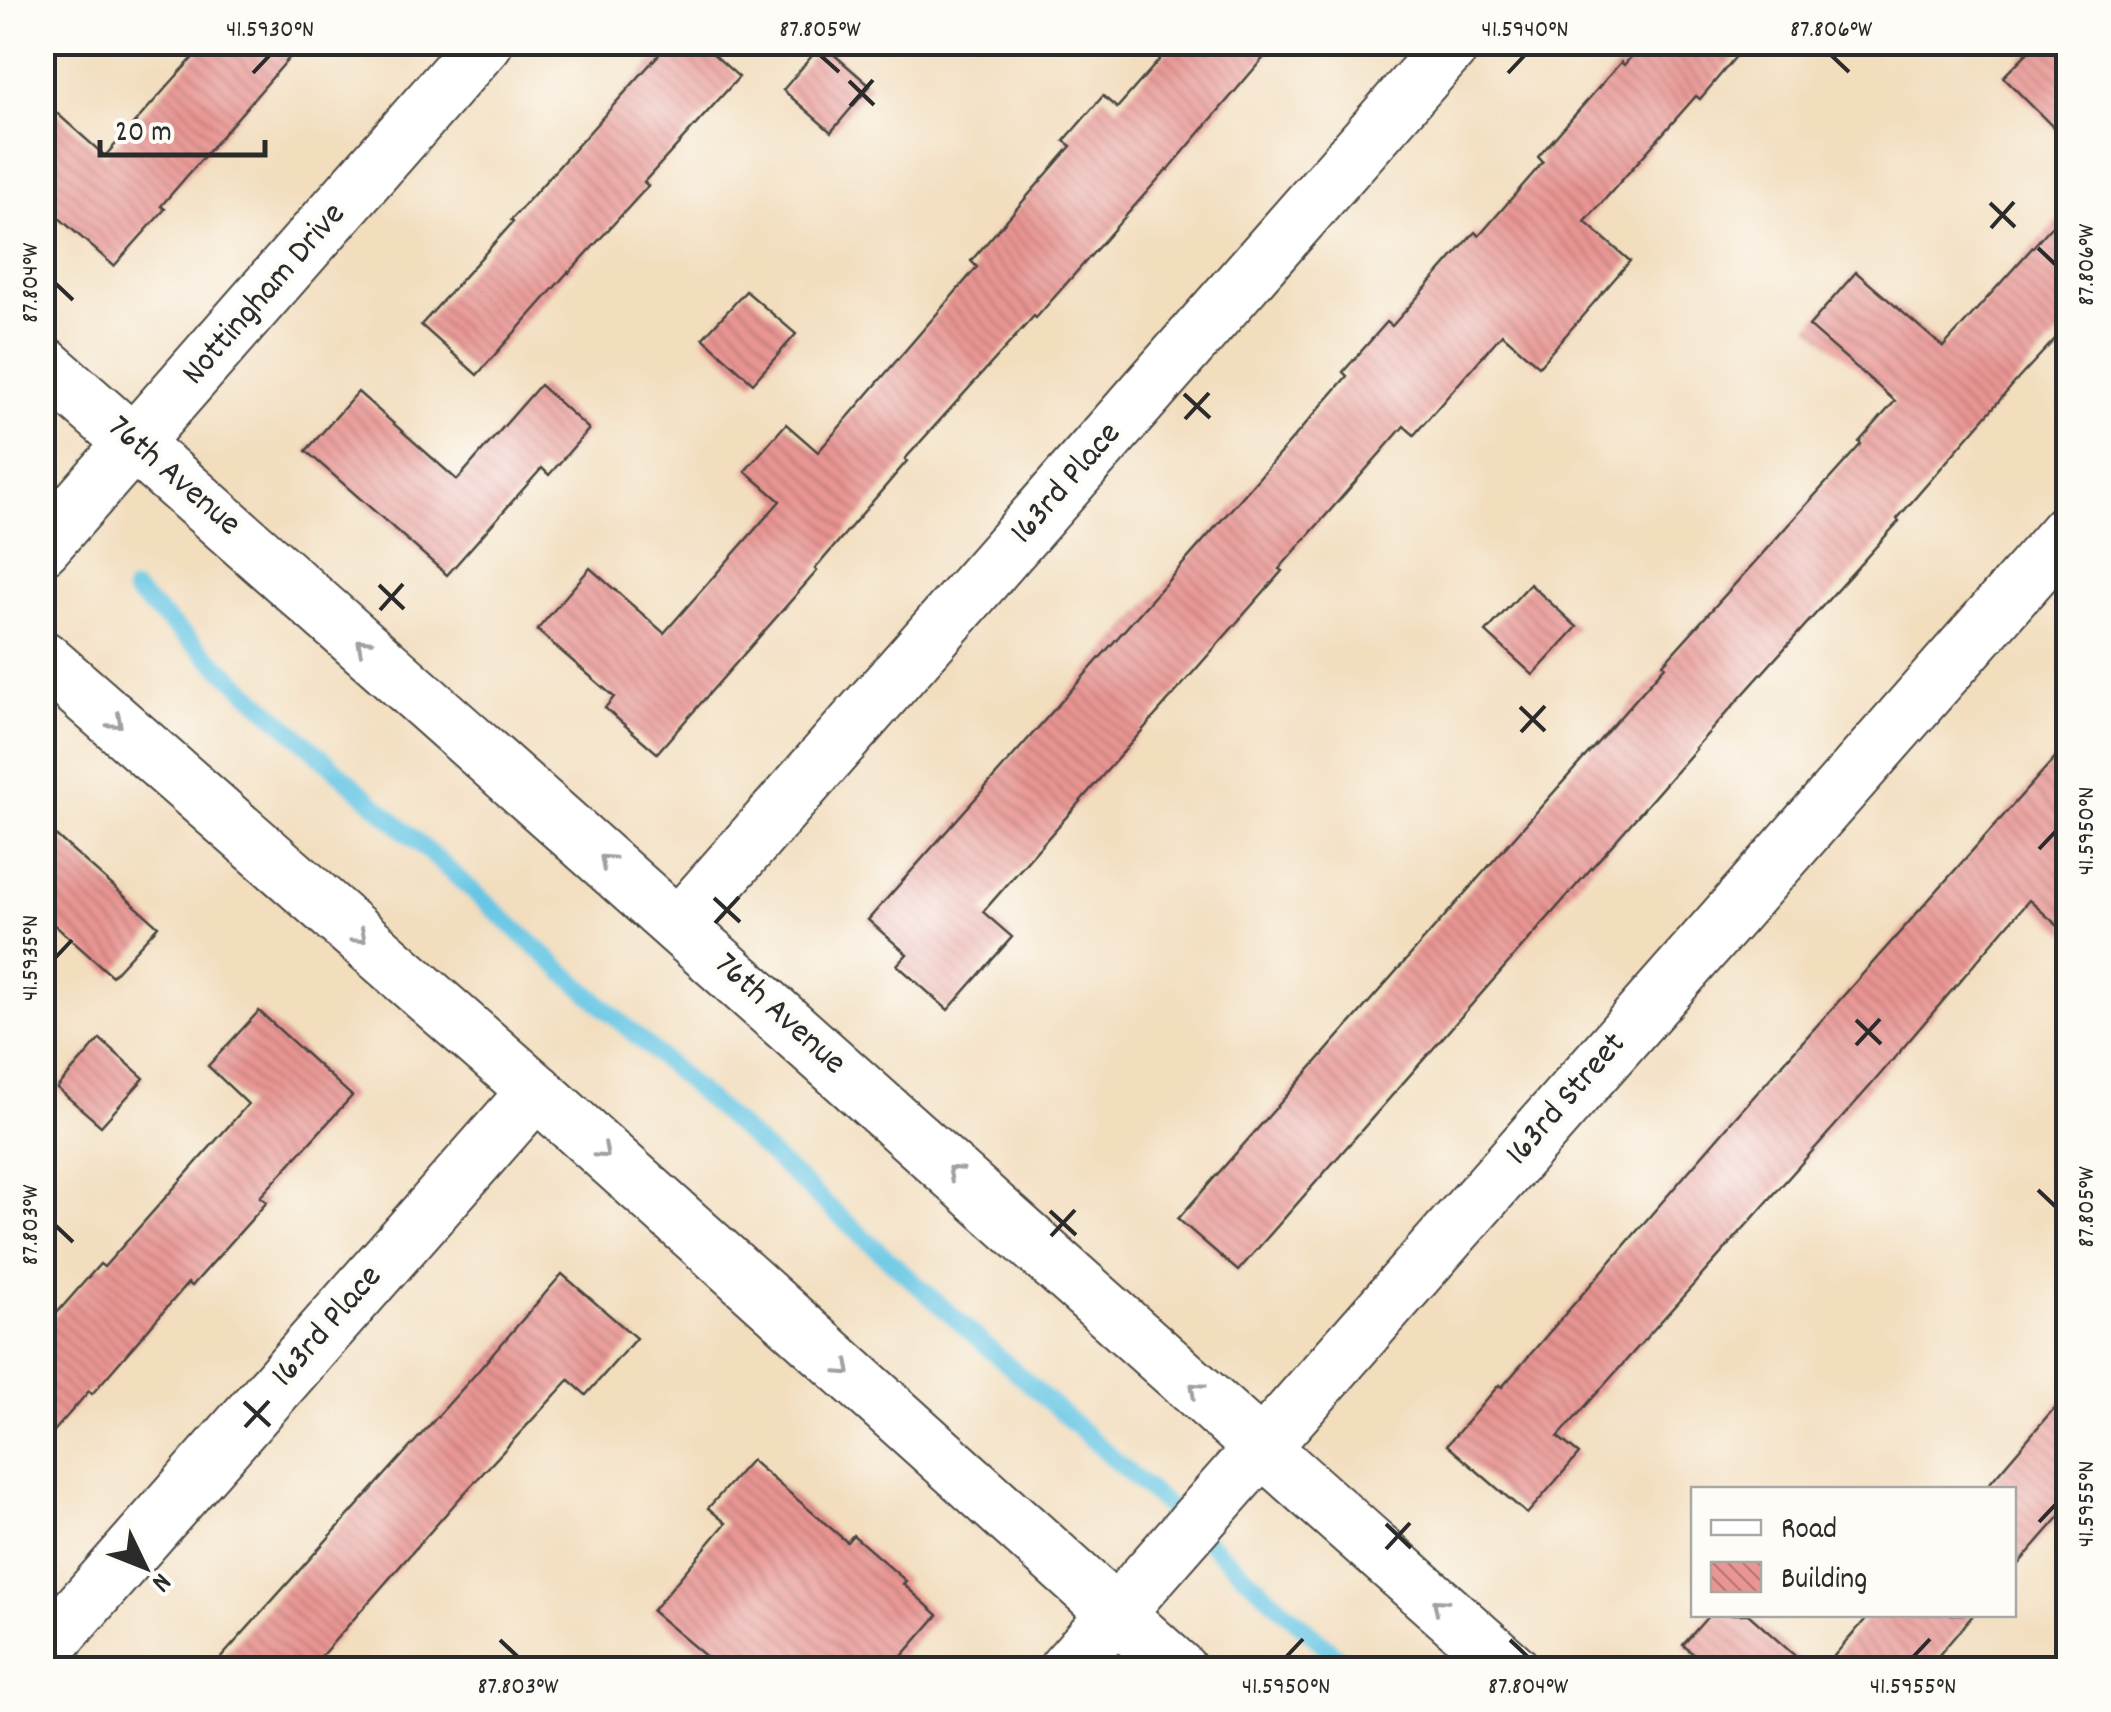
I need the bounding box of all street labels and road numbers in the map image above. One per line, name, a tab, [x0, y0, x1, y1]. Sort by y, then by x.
street label: Nottingham Drive	[171, 192, 359, 398]
street label: 76th Avenue	[95, 405, 251, 549]
street label: 163rd Place	[1000, 412, 1134, 556]
street label: 76th Avenue	[702, 942, 856, 1088]
street label: 163rd Street	[1495, 1022, 1639, 1178]
street label: 163rd Place	[261, 1255, 395, 1399]

